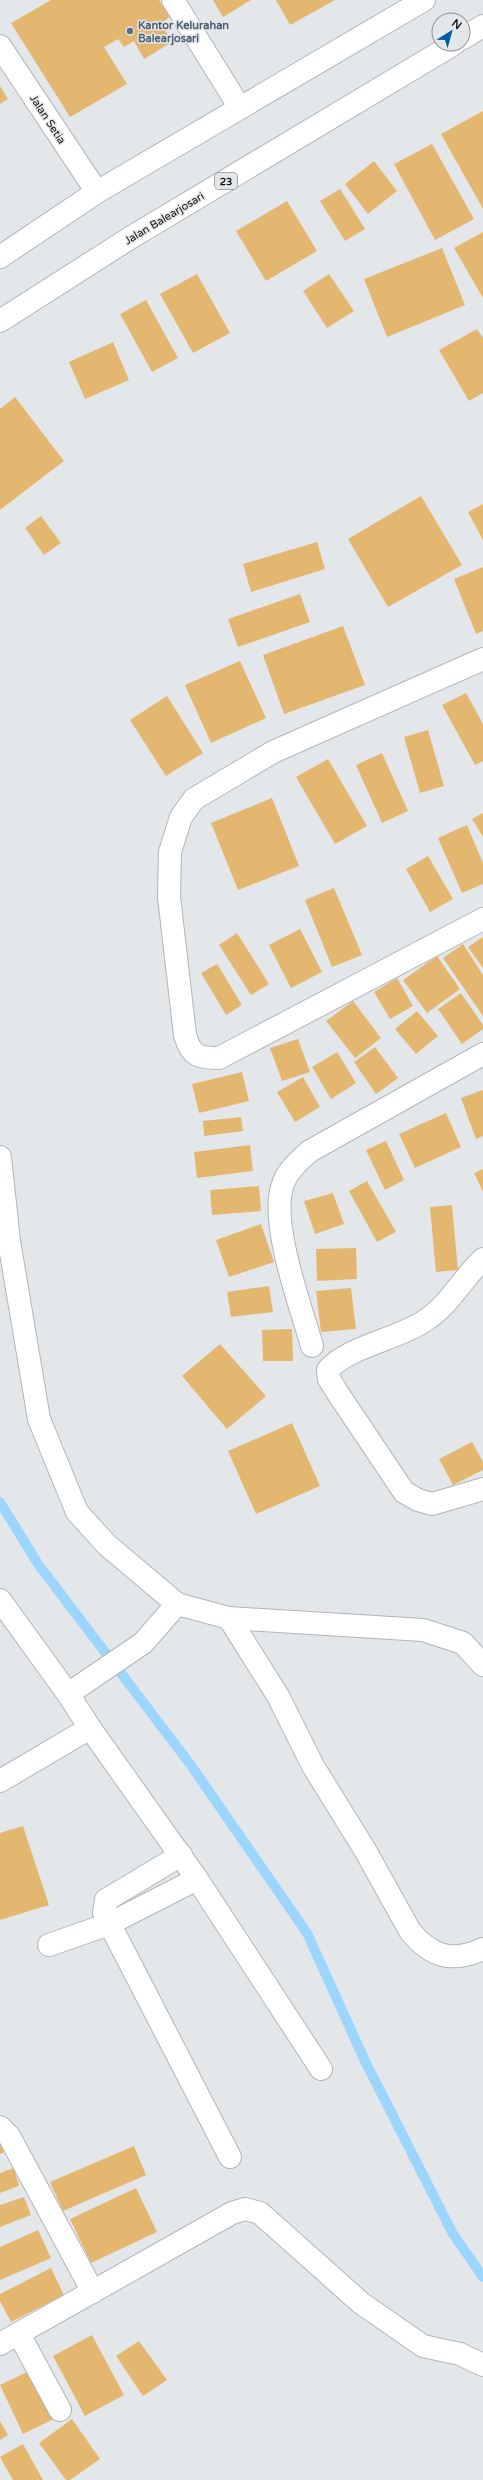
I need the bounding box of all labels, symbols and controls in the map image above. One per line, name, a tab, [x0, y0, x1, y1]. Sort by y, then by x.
north arrow	[431, 12, 471, 52]
text: N	[449, 17, 464, 32]
place label: Kantor Kelurahan Balearjosari	[138, 19, 229, 46]
marker: Kantor Kelurahan Balearjosari	[125, 26, 135, 36]
street label: Jalan Setia	[27, 92, 68, 146]
road number: 23	[215, 173, 237, 189]
street label: Jalan Balearjosari	[122, 189, 207, 247]

